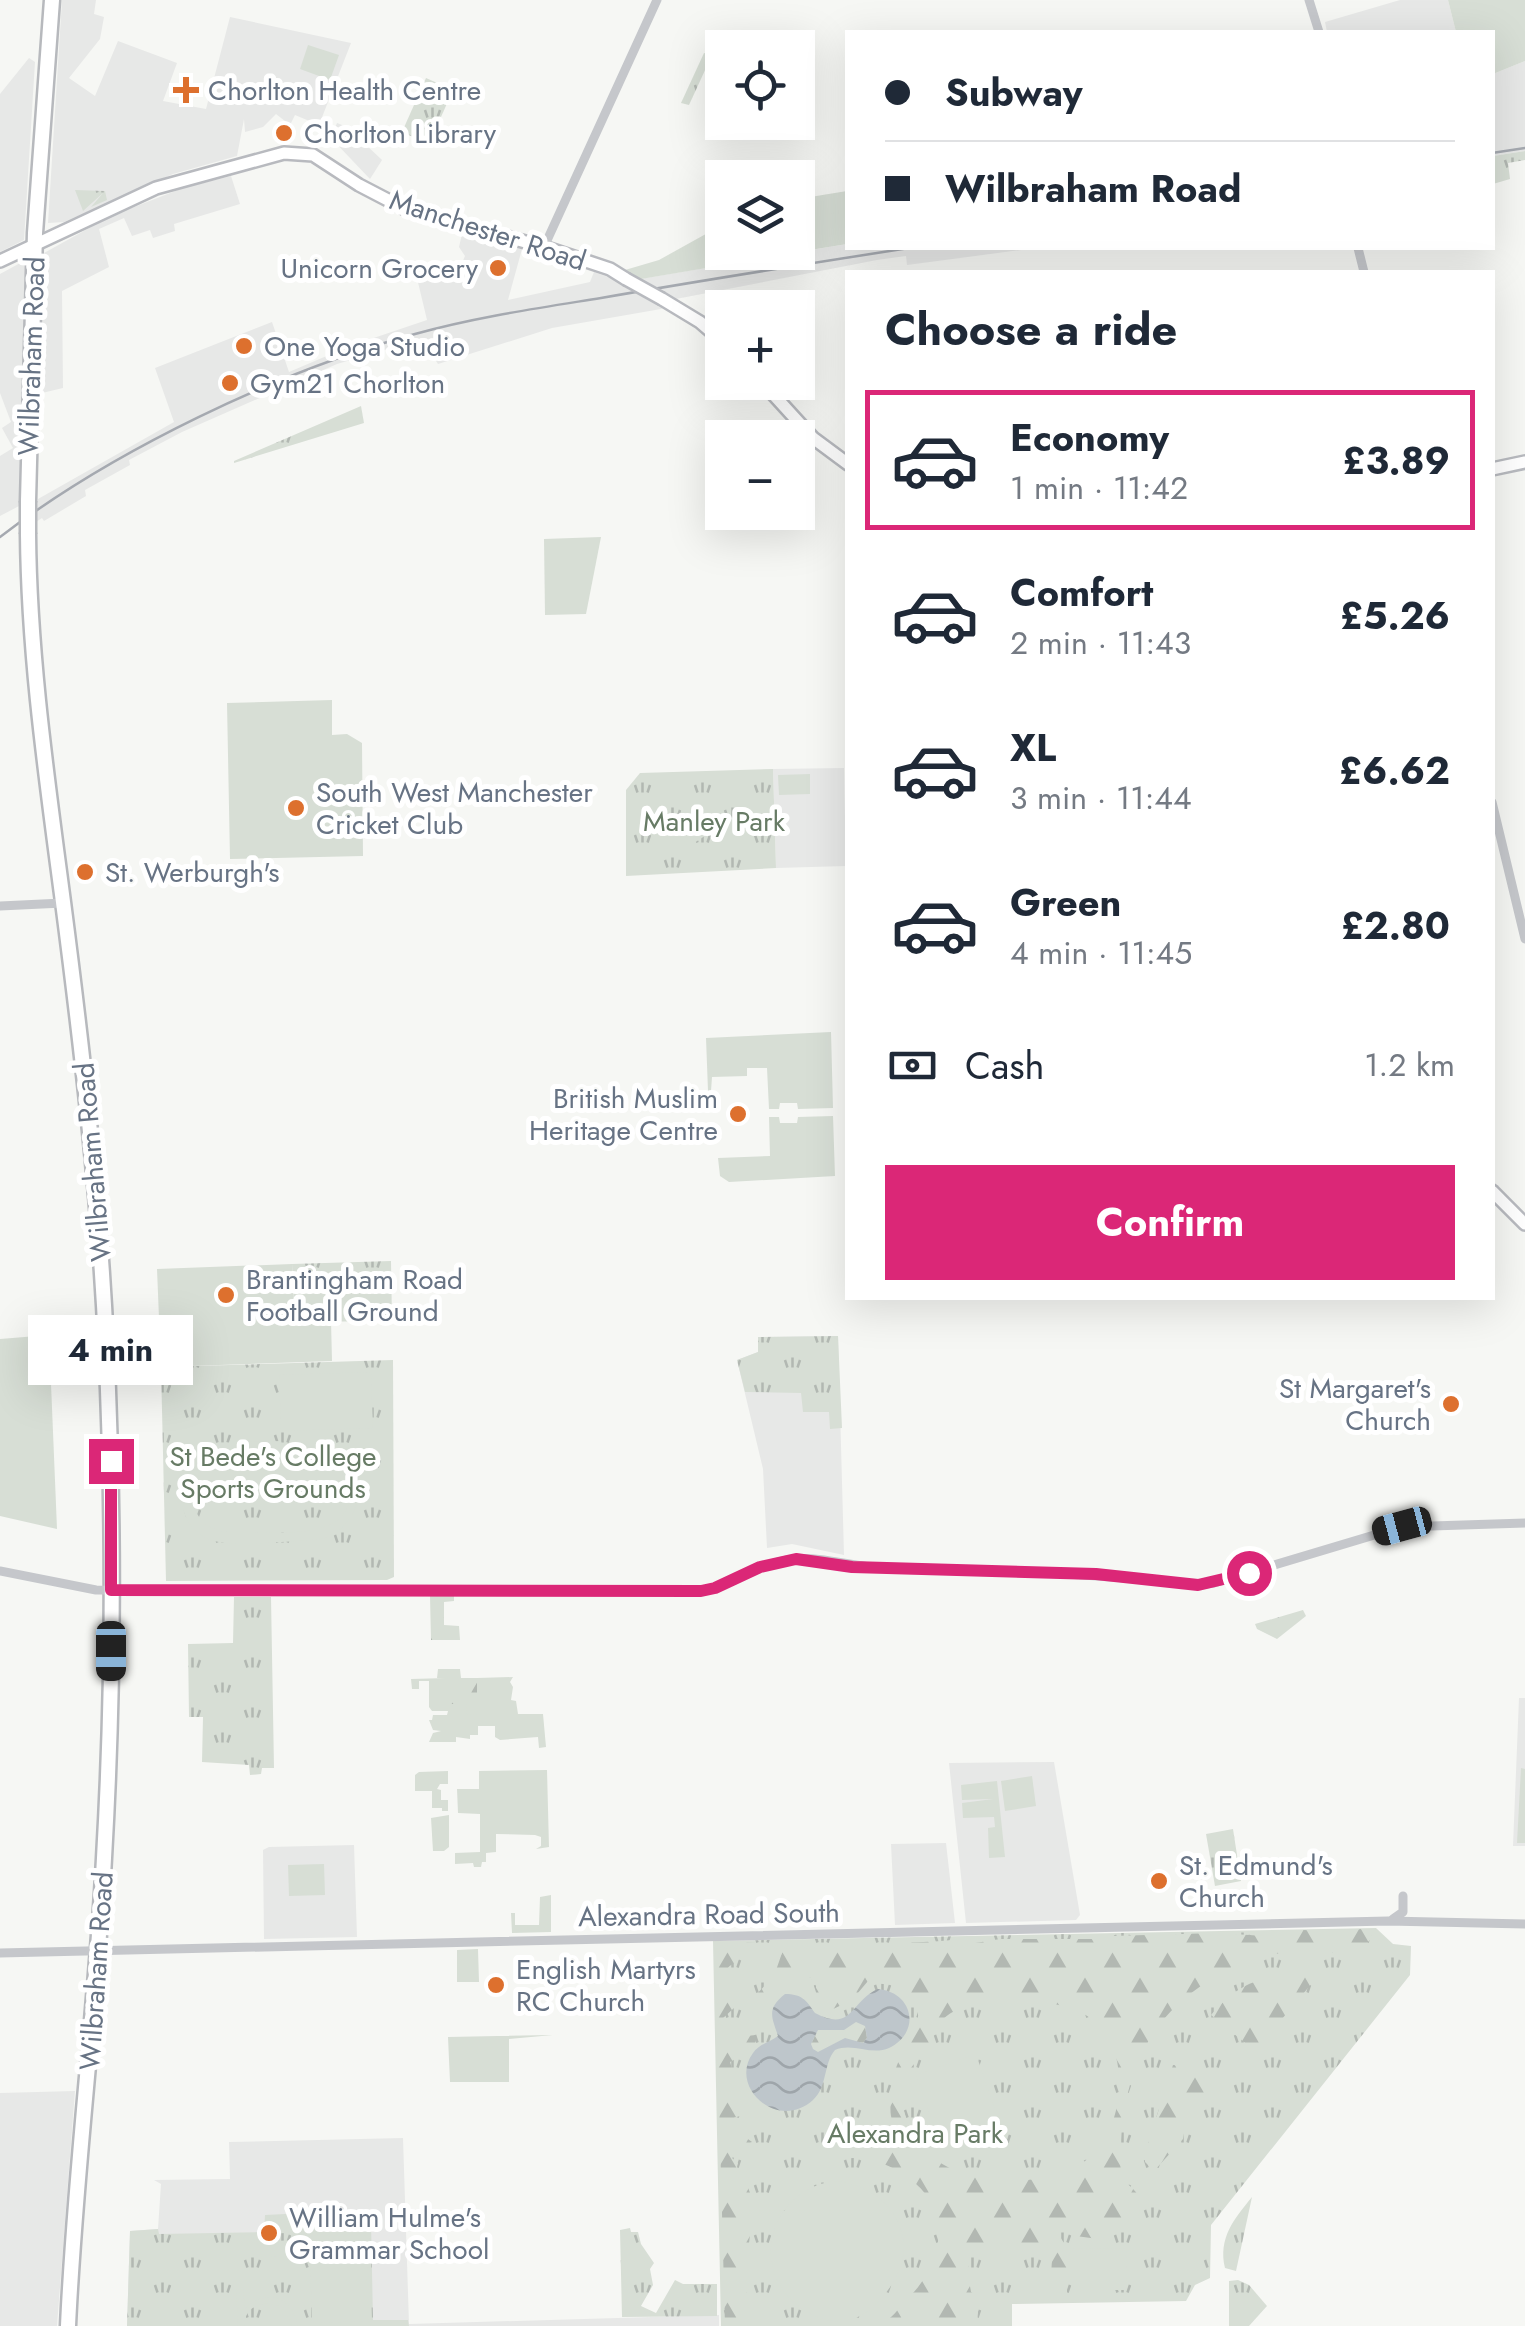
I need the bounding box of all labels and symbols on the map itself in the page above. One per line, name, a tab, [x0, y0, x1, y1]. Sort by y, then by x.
place label: Chorlton Health Centre	[208, 70, 481, 111]
marker: Chorlton Health Centre	[173, 77, 199, 103]
place label: Chorlton Library	[304, 113, 497, 154]
marker: Chorlton Library	[273, 122, 295, 144]
street label: Manchester Road	[384, 179, 591, 282]
place label: Unicorn Grocery	[280, 248, 479, 289]
street label: Wilbraham Road	[8, 256, 55, 456]
marker: Unicorn Grocery	[487, 257, 509, 279]
place label: One Yoga Studio	[264, 326, 465, 367]
marker: One Yoga Studio	[233, 335, 255, 357]
place label: Gym21 Chorlton	[250, 363, 445, 404]
marker: Gym21 Chorlton	[219, 372, 241, 394]
place label: South West Manchester Cricket Club	[316, 772, 593, 845]
marker: South West Manchester Cricket Club	[285, 797, 307, 819]
park label: Manley Park	[643, 801, 786, 842]
place label: St. Werburgh's	[105, 852, 280, 893]
marker: St. Werburgh's	[74, 861, 96, 883]
street label: Wilbraham Road	[63, 1061, 122, 1263]
place label: British Muslim Heritage Centre	[529, 1078, 718, 1151]
marker: British Muslim Heritage Centre	[727, 1103, 749, 1125]
place label: Brantingham Road Football Ground	[246, 1259, 463, 1332]
marker: Brantingham Road Football Ground	[215, 1284, 237, 1306]
callout: 4 min	[28, 1316, 194, 1386]
place label: St Margaret's Church	[1279, 1368, 1431, 1441]
marker: St Margaret's Church	[1440, 1393, 1462, 1415]
park label: St Bede's College Sports Grounds	[169, 1436, 377, 1509]
route end	[89, 1439, 134, 1484]
car	[1369, 1504, 1435, 1548]
route start	[1227, 1551, 1272, 1596]
car	[96, 1621, 126, 1681]
place label: St. Edmund's Church	[1179, 1845, 1333, 1918]
street label: Wilbraham Road	[69, 1870, 124, 2072]
marker: St. Edmund's Church	[1148, 1870, 1170, 1892]
street label: Alexandra Road South	[578, 1892, 840, 1937]
place label: English Martyrs RC Church	[516, 1949, 696, 2022]
marker: English Martyrs RC Church	[485, 1974, 507, 1996]
park label: Alexandra Park	[827, 2113, 1004, 2154]
place label: William Hulme's Grammar School	[289, 2197, 489, 2270]
marker: William Hulme's Grammar School	[258, 2222, 280, 2244]

